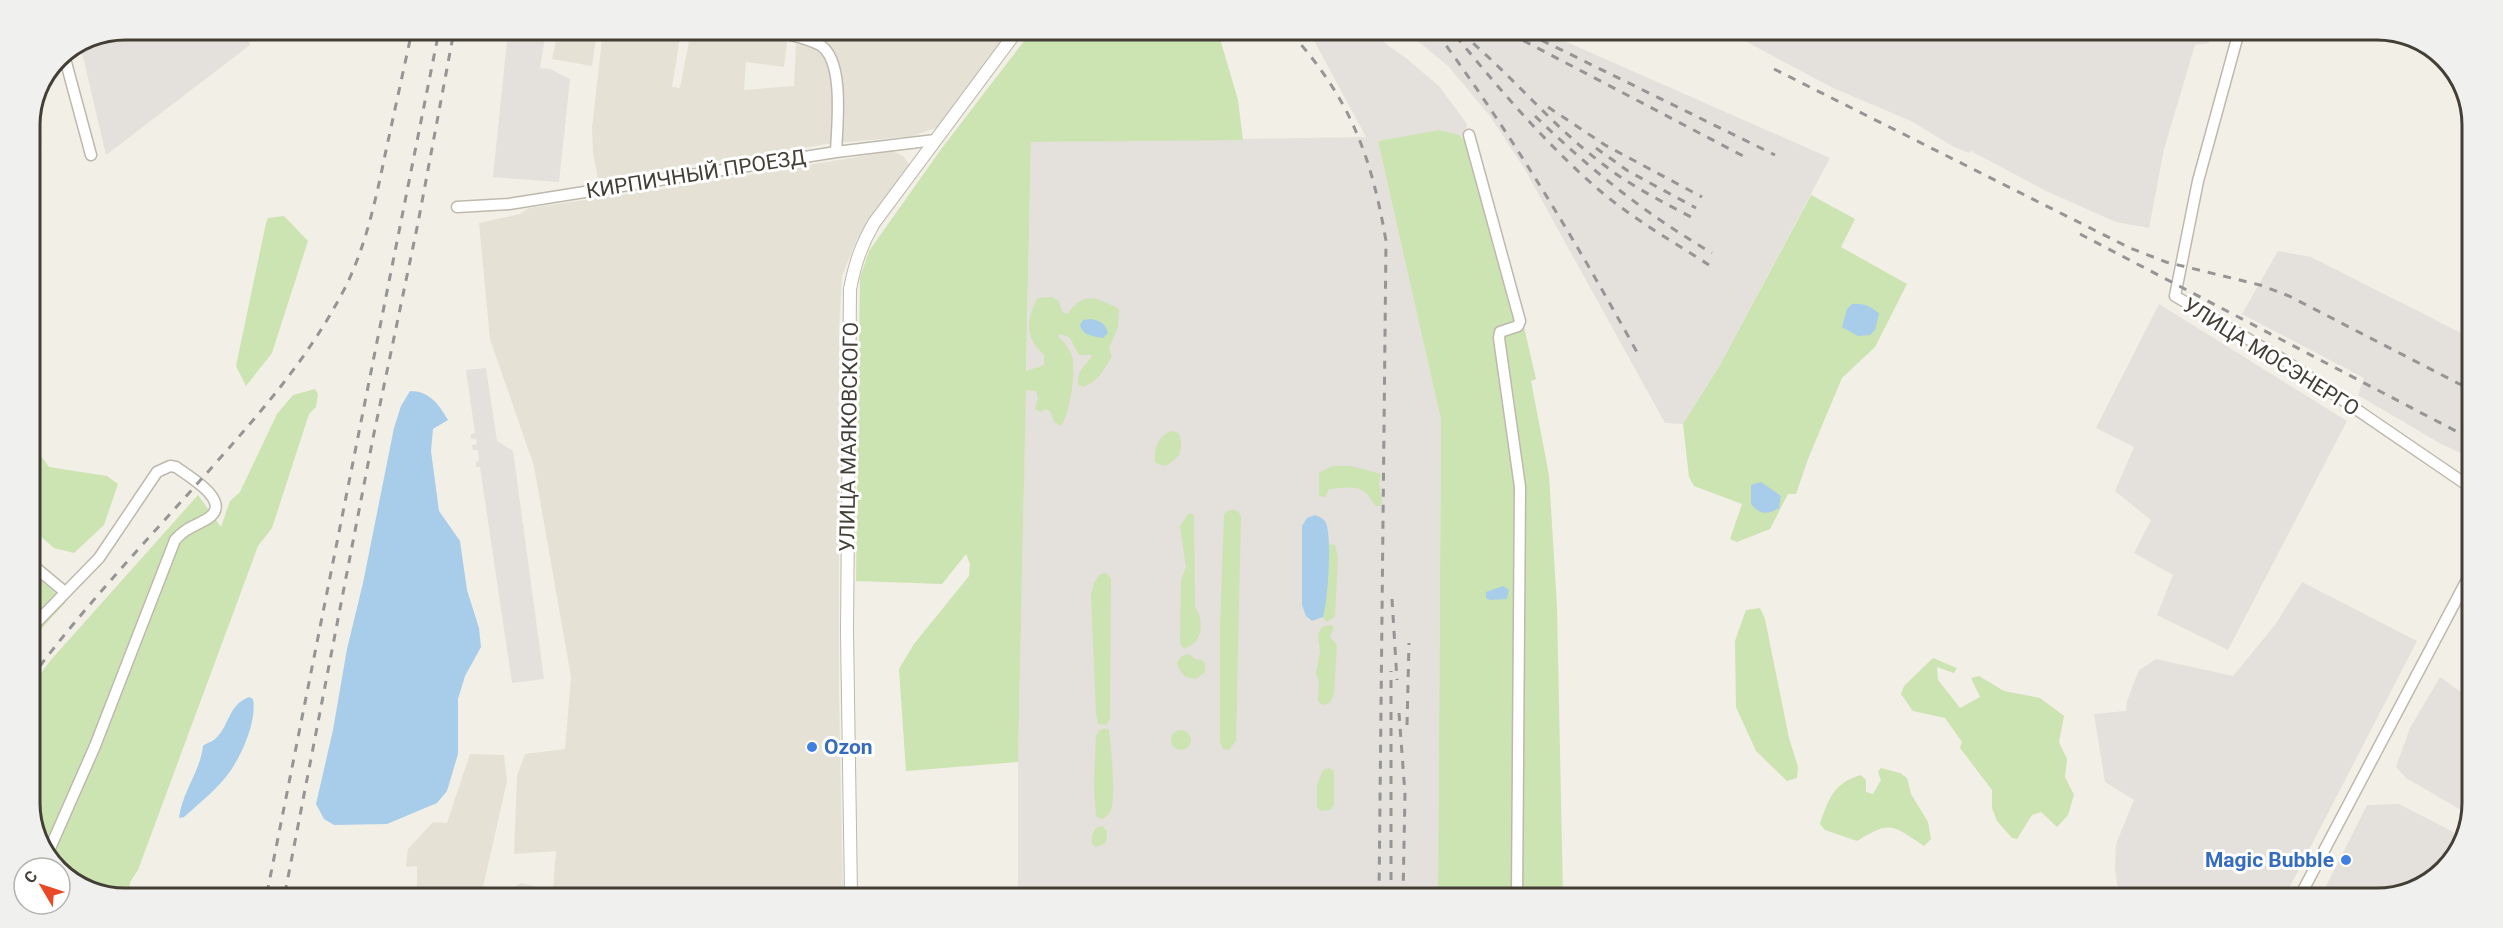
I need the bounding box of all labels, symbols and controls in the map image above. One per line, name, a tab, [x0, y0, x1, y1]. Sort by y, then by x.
street label: КИРПИЧНЫЙ ПРОЕЗД	[584, 145, 808, 203]
street label: УЛИЦА МОСЭНЕРГО	[2178, 293, 2364, 421]
street label: УЛИЦА МАЯКОВСКОГО	[835, 322, 863, 552]
place label: Ozon	[824, 735, 873, 759]
marker: Ozon	[805, 740, 819, 754]
place label: Magic Bubble	[2205, 848, 2334, 872]
marker: Magic Bubble	[2339, 853, 2353, 867]
north arrow	[12, 856, 72, 916]
text: С	[20, 867, 41, 887]

